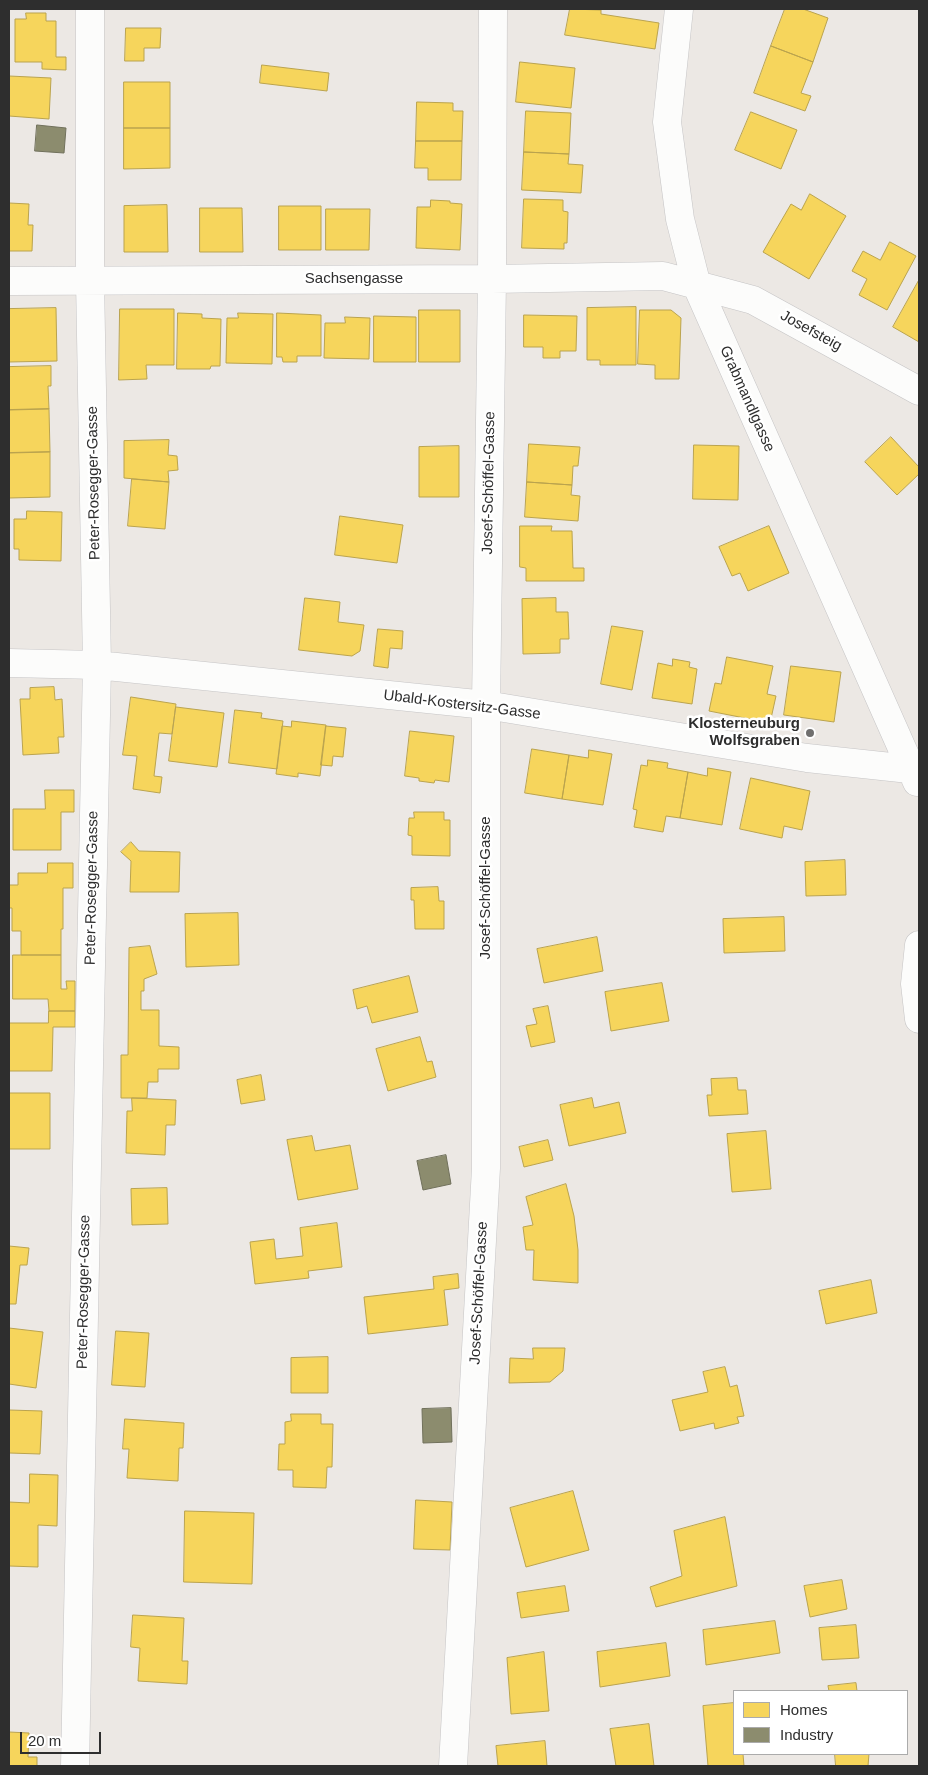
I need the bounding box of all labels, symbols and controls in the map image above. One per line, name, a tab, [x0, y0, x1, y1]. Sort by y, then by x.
street label: Sachsengasse	[305, 270, 403, 288]
street label: Josefsteig	[777, 307, 845, 355]
street label: Grabmandlgasse	[716, 343, 778, 455]
street label: Peter-Rosegger-Gasse	[84, 406, 104, 560]
street label: Josef-Schöffel-Gasse	[479, 411, 499, 555]
street label: Ubald-Kostersitz-Gasse	[382, 686, 542, 724]
place label: Klosterneuburg Wolfsgraben	[688, 715, 800, 750]
marker: Klosterneuburg Wolfsgraben	[804, 727, 816, 739]
street label: Peter-Rosegger-Gasse	[82, 811, 102, 965]
street label: Josef-Schöffel-Gasse	[477, 816, 495, 960]
street label: Peter-Rosegger-Gasse	[74, 1215, 94, 1369]
street label: Josef-Schöffel-Gasse	[466, 1221, 492, 1365]
legend	[733, 1690, 908, 1755]
text: Homes	[780, 1701, 828, 1718]
scale bar	[22, 1722, 104, 1754]
text: Industry	[780, 1726, 833, 1743]
text: 20 m	[28, 1732, 61, 1749]

